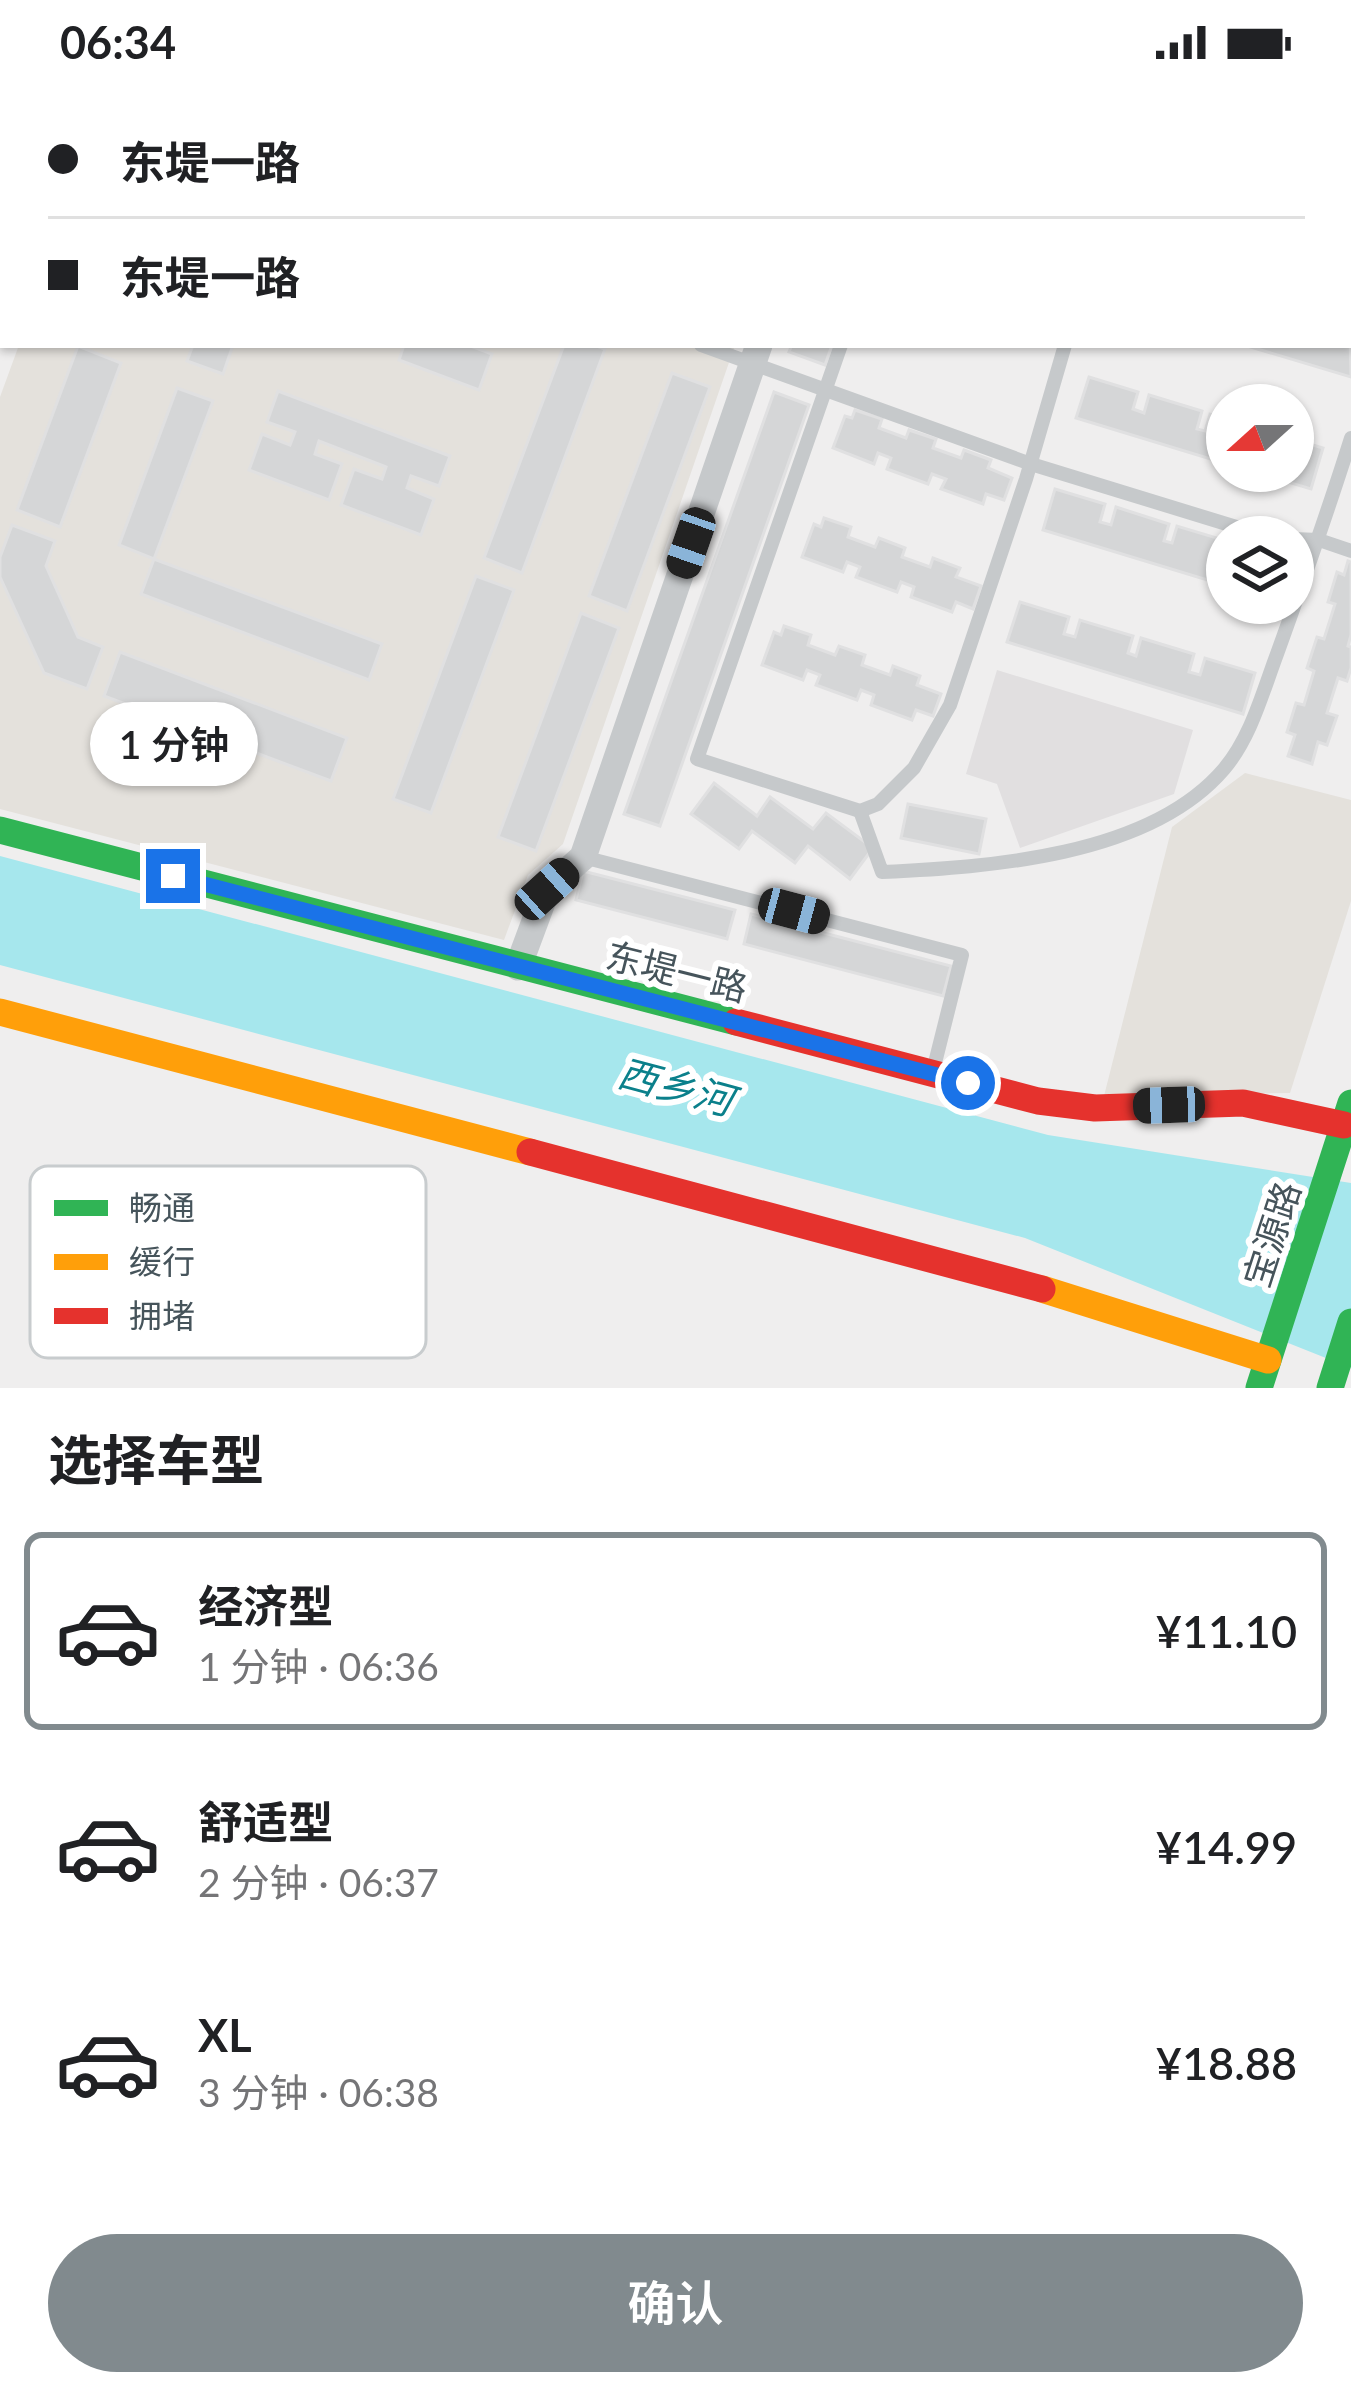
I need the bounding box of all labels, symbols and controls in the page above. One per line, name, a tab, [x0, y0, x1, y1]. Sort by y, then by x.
text: 06:34	[60, 15, 176, 69]
text: 东堤一路	[120, 135, 300, 189]
text: 东堤一路	[120, 250, 300, 304]
north arrow	[1206, 384, 1314, 492]
map controls	[1206, 384, 1314, 624]
car	[662, 503, 720, 583]
button: layers	[1206, 516, 1314, 624]
callout: 1 分钟	[89, 702, 257, 786]
text: 1 分钟	[119, 721, 229, 767]
route end	[146, 849, 200, 903]
car	[508, 852, 586, 926]
car	[755, 884, 833, 938]
street label: 东堤一路	[602, 932, 752, 1010]
water label: 西乡河	[614, 1049, 745, 1125]
route start	[941, 1056, 995, 1110]
car	[1132, 1086, 1206, 1124]
legend	[30, 1166, 426, 1358]
street label: 宝源路	[1233, 1176, 1309, 1292]
text: 畅通	[129, 1187, 195, 1227]
text: 缓行	[129, 1241, 195, 1281]
text: 拥堵	[129, 1295, 195, 1335]
text: 选择车型	[48, 1427, 264, 1492]
icon: car	[54, 1577, 162, 1685]
text: 经济型	[198, 1579, 333, 1633]
text: ¥11.10	[1156, 1604, 1297, 1658]
text: 1 分钟 · 06:36	[198, 1643, 439, 1689]
icon: car	[54, 1793, 162, 1901]
text: 舒适型	[198, 1795, 333, 1849]
text: ¥14.99	[1156, 1820, 1297, 1874]
text: 2 分钟 · 06:37	[198, 1859, 439, 1905]
text: XL	[198, 2008, 252, 2062]
icon: car	[54, 2009, 162, 2117]
text: ¥18.88	[1156, 2036, 1297, 2090]
text: 3 分钟 · 06:38	[198, 2069, 439, 2115]
button: 确认	[48, 2234, 1303, 2372]

